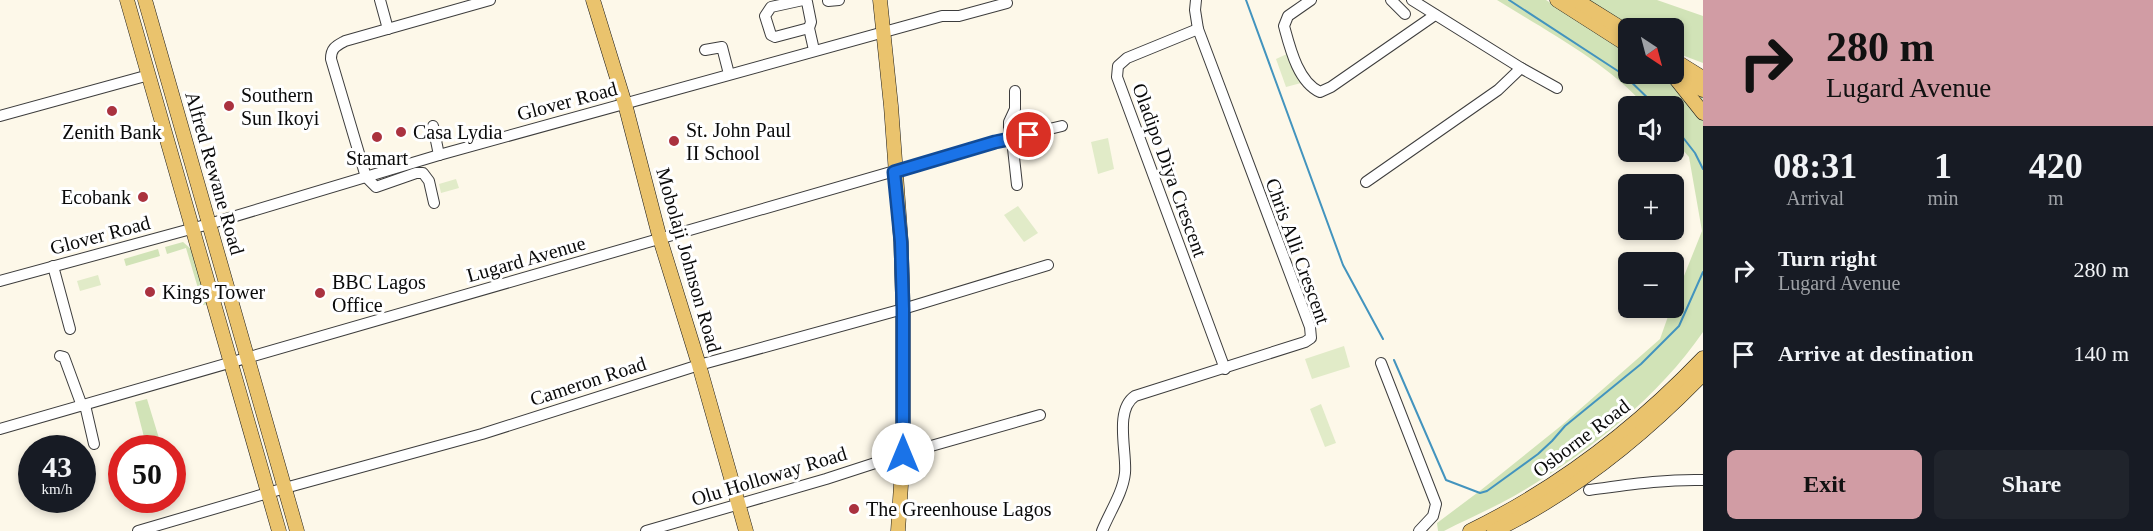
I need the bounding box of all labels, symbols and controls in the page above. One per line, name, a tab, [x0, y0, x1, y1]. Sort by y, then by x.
north arrow	[1618, 18, 1684, 84]
map controls	[1618, 18, 1684, 318]
icon: right	[1727, 24, 1805, 102]
text: 280 m	[1826, 24, 1935, 70]
text: Lugard Avenue	[1826, 73, 1991, 103]
street label: Glover Road	[515, 77, 619, 125]
street label: Oladipo Diya Crescent	[1127, 80, 1212, 261]
place label: Southern Sun Ikoyi	[241, 84, 320, 130]
street label: Alfred Rewane Road	[181, 89, 249, 257]
button: sound	[1618, 96, 1684, 162]
marker: Southern Sun Ikoyi	[222, 99, 236, 113]
marker: Zenith Bank	[105, 104, 119, 118]
pin	[1003, 109, 1054, 160]
icon: arrive	[1012, 118, 1045, 151]
place label: St. John Paul II School	[686, 119, 791, 164]
place label: Zenith Bank	[62, 121, 162, 143]
place label: Casa Lydia	[413, 121, 503, 144]
marker: Casa Lydia	[394, 125, 408, 139]
marker: Stamart	[370, 130, 384, 144]
marker: St. John Paul II School	[667, 134, 681, 148]
text: 08:31	[1773, 146, 1857, 186]
text: 1	[1934, 146, 1952, 186]
text: 420	[2029, 146, 2083, 186]
place label: Stamart	[346, 147, 409, 169]
street label: Mobolaji Johnson Road	[651, 165, 726, 355]
button: +	[1618, 174, 1684, 240]
street label: Chris Alli Crescent	[1261, 175, 1335, 327]
place label: Ecobank	[61, 186, 131, 208]
text: Arrival	[1786, 187, 1844, 209]
text: min	[1927, 187, 1959, 209]
text: m	[2048, 187, 2064, 209]
marker: Ecobank	[136, 190, 150, 204]
street label: Glover Road	[48, 211, 152, 259]
street label: Lugard Avenue	[464, 232, 588, 287]
text: Turn right	[1778, 246, 1877, 271]
button: −	[1618, 252, 1684, 318]
icon: right	[1727, 254, 1760, 287]
text: 280 m	[2073, 257, 2129, 282]
place label: BBC Lagos Office	[332, 271, 426, 316]
text: Lugard Avenue	[1778, 272, 1900, 294]
place label: Kings Tower	[162, 281, 266, 304]
marker: Kings Tower	[143, 285, 157, 299]
marker: BBC Lagos Office	[313, 286, 327, 300]
icon: arrive	[1727, 338, 1760, 371]
text: Arrive at destination	[1778, 341, 1974, 366]
text: 140 m	[2073, 341, 2129, 366]
street label: Cameron Road	[527, 352, 649, 410]
street label: Osborne Road	[1528, 395, 1634, 481]
position arrow	[871, 422, 935, 486]
speed limit sign: 50	[108, 435, 186, 513]
street label: Olu Holloway Road	[689, 442, 850, 511]
text: 43	[42, 450, 72, 483]
button: Exit	[1727, 450, 1922, 519]
button: Share	[1934, 450, 2129, 519]
text: km/h	[42, 481, 72, 497]
place label: The Greenhouse Lagos	[866, 498, 1052, 521]
marker: The Greenhouse Lagos	[847, 502, 861, 516]

